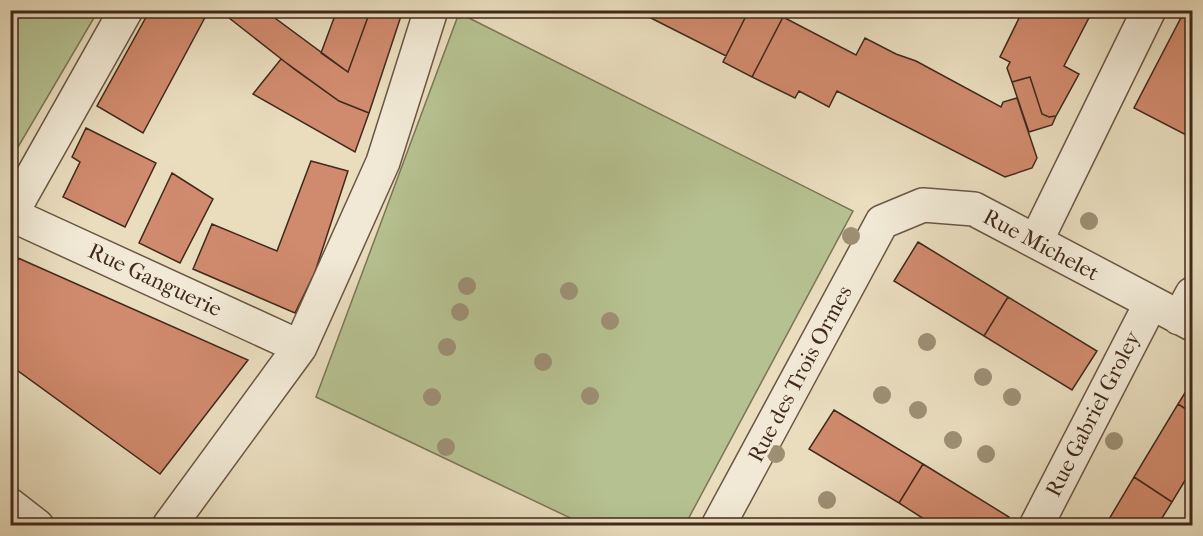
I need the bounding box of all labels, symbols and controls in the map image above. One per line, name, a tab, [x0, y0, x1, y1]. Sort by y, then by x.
street label: Rue Michelet	[979, 204, 1103, 286]
street label: Rue Ganguerie	[84, 238, 226, 322]
street label: Rue des Trois Ormes	[742, 281, 858, 467]
street label: Rue Gabriel Groley	[1040, 326, 1146, 501]

